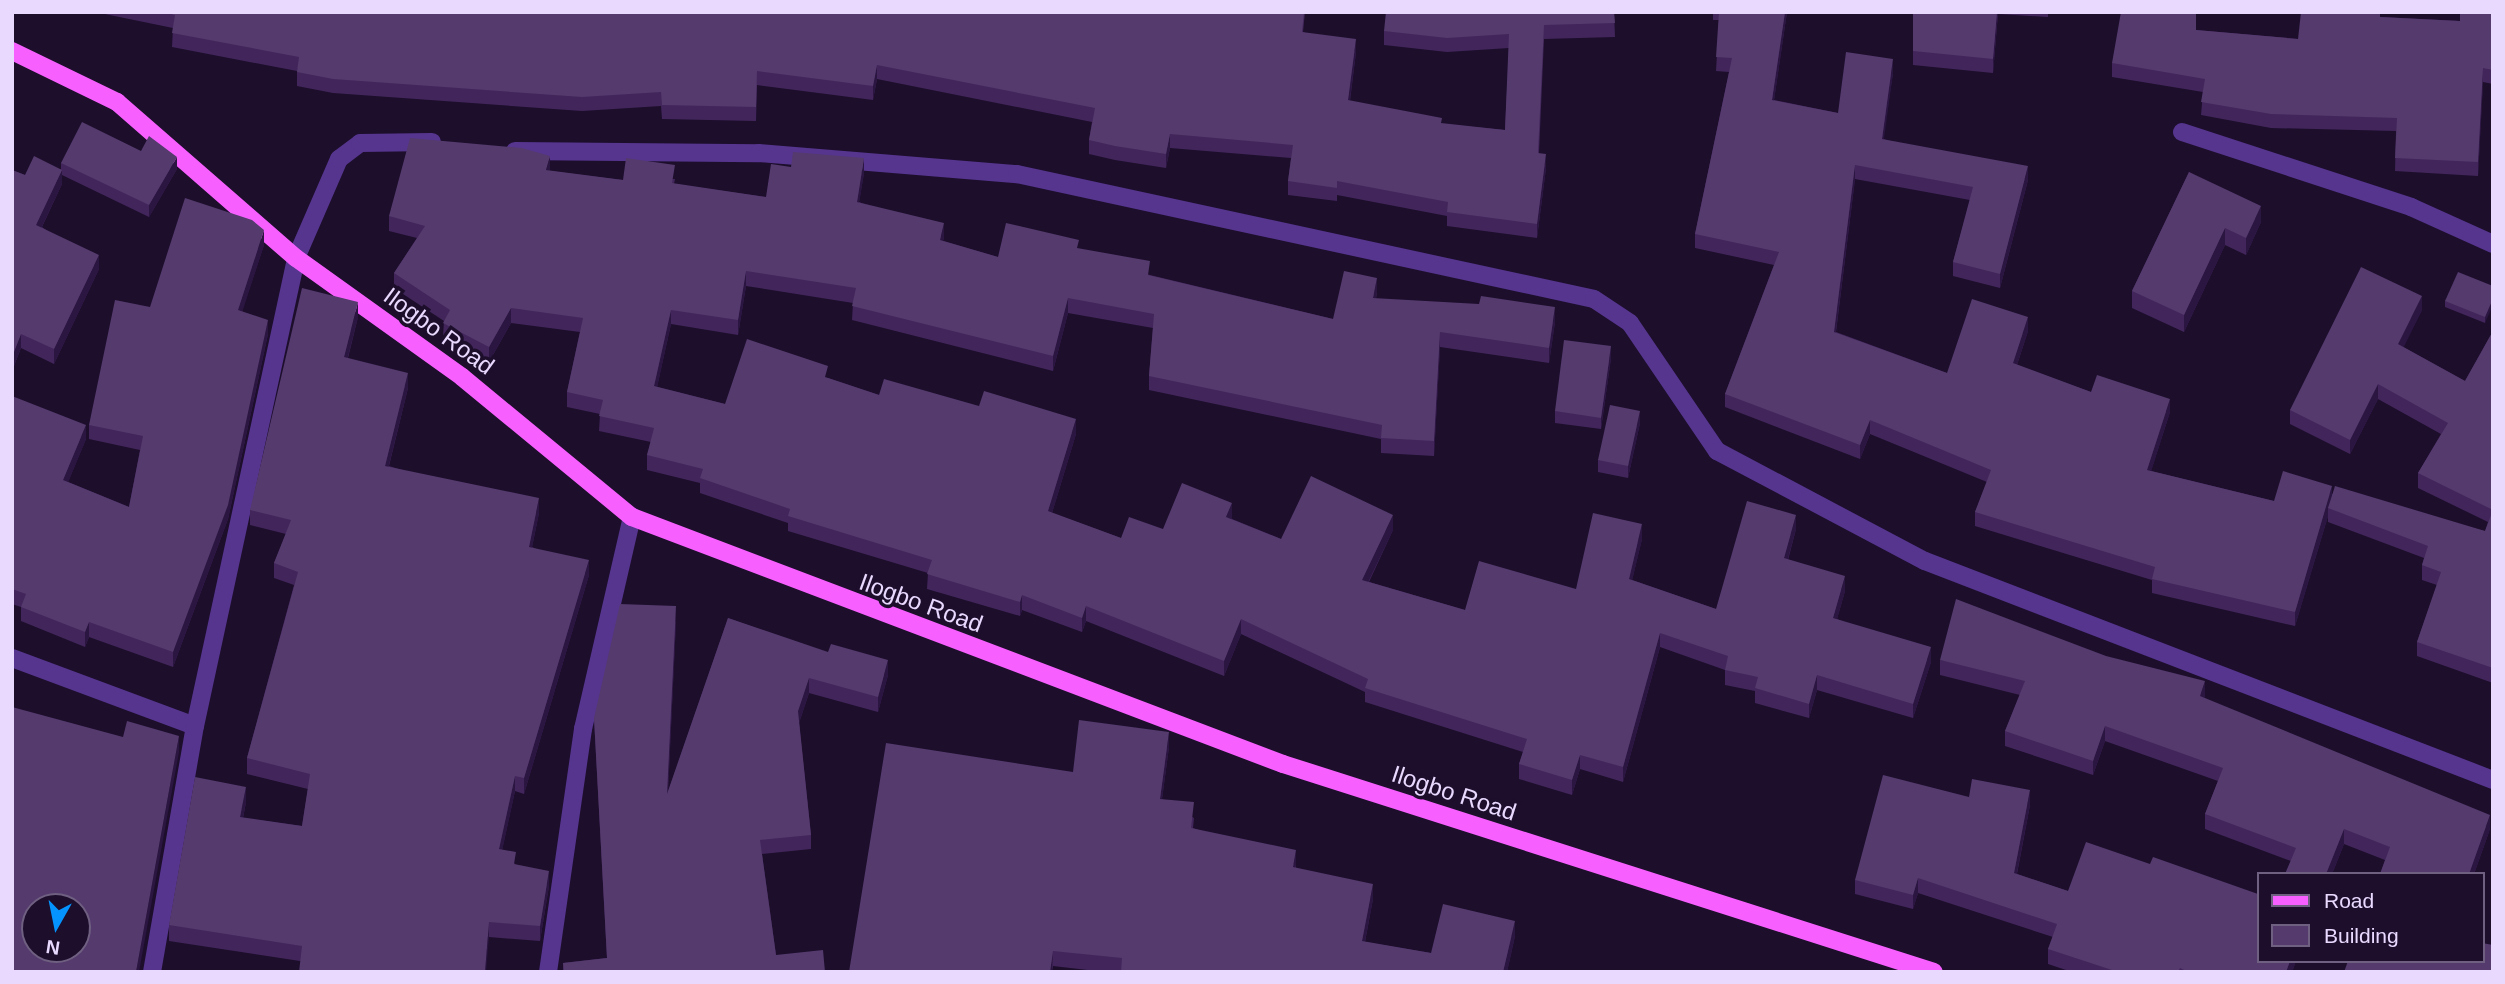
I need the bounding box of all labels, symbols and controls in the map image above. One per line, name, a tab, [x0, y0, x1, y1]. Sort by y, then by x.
street label: Ilogbo Road	[378, 281, 500, 381]
street label: Ilogbo Road	[855, 567, 987, 639]
street label: Ilogbo Road	[1388, 759, 1520, 827]
legend	[2256, 872, 2484, 963]
text: Road	[2324, 889, 2374, 912]
north arrow	[21, 893, 91, 963]
text: Building	[2324, 924, 2399, 947]
text: N	[45, 936, 61, 959]

